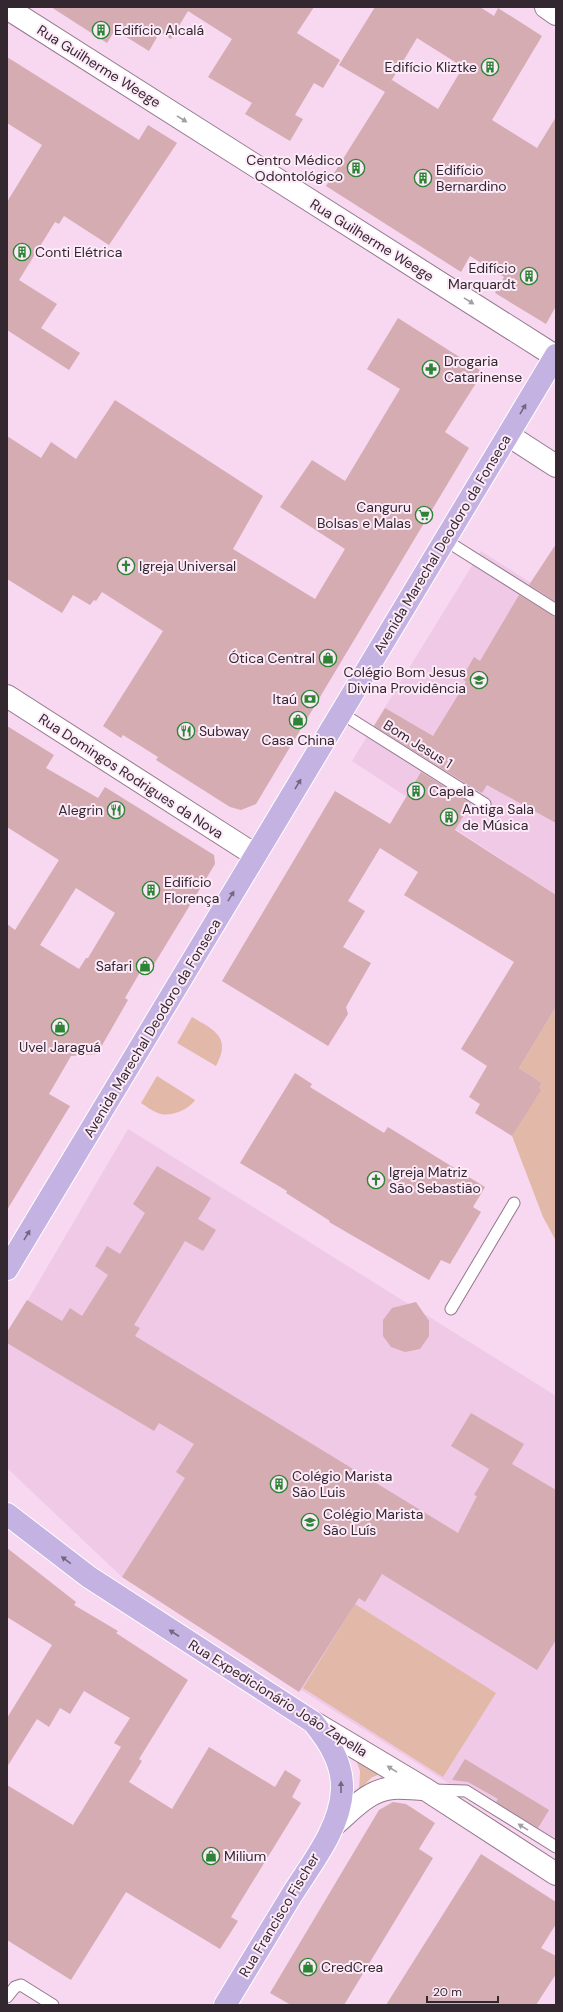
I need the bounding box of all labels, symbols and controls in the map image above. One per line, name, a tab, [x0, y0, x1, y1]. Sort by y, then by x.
building icon: Edifício Alcalá	[91, 20, 111, 40]
street label: Rua Guilherme Weege	[34, 21, 164, 111]
place label: Edifício Alcalá	[114, 21, 204, 39]
building icon: Edifício Kliztke	[480, 57, 500, 77]
place label: Edifício Kliztke	[385, 58, 477, 76]
one-way arrow	[177, 115, 187, 123]
place label: Centro Médico Odontológico	[246, 151, 343, 185]
building icon: Centro Médico Odontológico	[346, 158, 366, 178]
place label: Edifício Bernardino	[436, 161, 507, 195]
building icon: Edifício Bernardino	[413, 168, 433, 188]
street label: Rua Guilherme Weege	[307, 195, 437, 285]
building icon: Conti Elétrica	[12, 242, 32, 262]
place label: Conti Elétrica	[35, 243, 122, 261]
place label: Edifício Marquardt	[448, 259, 516, 293]
building icon: Edifício Marquardt	[519, 266, 539, 286]
one-way arrow	[463, 298, 474, 305]
place label: Drogaria Catarinense	[444, 352, 522, 386]
pharmacy icon: Drogaria Catarinense	[421, 359, 441, 379]
one-way arrow	[520, 403, 527, 415]
street label: Avenida Marechal Deodoro da Fonseca	[369, 431, 515, 657]
place label: Canguru Bolsas e Malas	[317, 498, 411, 532]
supermarket icon: Canguru Bolsas e Malas	[414, 505, 434, 525]
church icon: Igreja Universal	[116, 556, 136, 576]
place label: Igreja Universal	[139, 557, 236, 575]
shop icon: Ótica Central	[318, 648, 338, 668]
place label: Ótica Central	[229, 649, 315, 667]
place label: Colégio Bom Jesus Divina Providência	[343, 663, 466, 697]
school or university icon: Colégio Bom Jesus Divina Providência	[469, 670, 489, 690]
bank icon: Itaú	[300, 689, 320, 709]
place label: Itaú	[273, 690, 297, 708]
street label: Rua Domingos Rodrigues da Nova	[35, 709, 227, 843]
shop icon: Casa China	[288, 710, 308, 730]
street label: Bom Jesus 1	[380, 716, 456, 772]
restaurant icon: Subway	[176, 721, 196, 741]
place label: Subway	[199, 722, 249, 740]
place label: Casa China	[261, 731, 335, 749]
one-way arrow	[294, 778, 301, 790]
building icon: Capela	[406, 781, 426, 801]
place label: Capela	[429, 782, 474, 800]
restaurant icon: Alegrin	[106, 800, 126, 820]
place label: Antiga Sala de Música	[462, 800, 534, 834]
place label: Alegrin	[58, 801, 103, 819]
building icon: Antiga Sala de Música	[439, 807, 459, 827]
place label: Edifício Florença	[164, 873, 219, 907]
building icon: Edifício Florença	[141, 880, 161, 900]
one-way arrow	[227, 890, 234, 902]
street label: Avenida Marechal Deodoro da Fonseca	[79, 915, 225, 1141]
shop icon: Safari	[135, 956, 155, 976]
place label: Safari	[96, 957, 132, 975]
shop icon: Uvel Jaraguá	[50, 1017, 70, 1037]
place label: Uvel Jaraguá	[19, 1038, 101, 1056]
place label: Igreja Matriz São Sebastião	[389, 1163, 481, 1197]
church icon: Igreja Matriz São Sebastião	[366, 1170, 386, 1190]
one-way arrow	[23, 1230, 31, 1240]
place label: Colégio Marista São Luis	[292, 1467, 392, 1501]
building icon: Colégio Marista São Luis	[269, 1474, 289, 1494]
place label: Colégio Marista São Luís	[323, 1505, 423, 1539]
school or university icon: Colégio Marista São Luís	[300, 1512, 320, 1532]
one-way arrow	[61, 1556, 71, 1564]
one-way arrow	[169, 1629, 179, 1637]
street label: Rua Expedicionário João Zapella	[185, 1635, 371, 1761]
one-way arrow	[387, 1765, 397, 1773]
one-way arrow	[338, 1780, 344, 1793]
one-way arrow	[517, 1823, 529, 1830]
shop icon: Milium	[201, 1846, 221, 1866]
place label: Milium	[224, 1847, 266, 1865]
street label: Rua Francisco Fischer	[235, 1850, 323, 1980]
shop icon: CredCrea	[298, 1957, 318, 1977]
place label: CredCrea	[321, 1958, 383, 1976]
scale bar	[427, 1978, 498, 2004]
text: 20 m	[433, 1984, 462, 2000]

